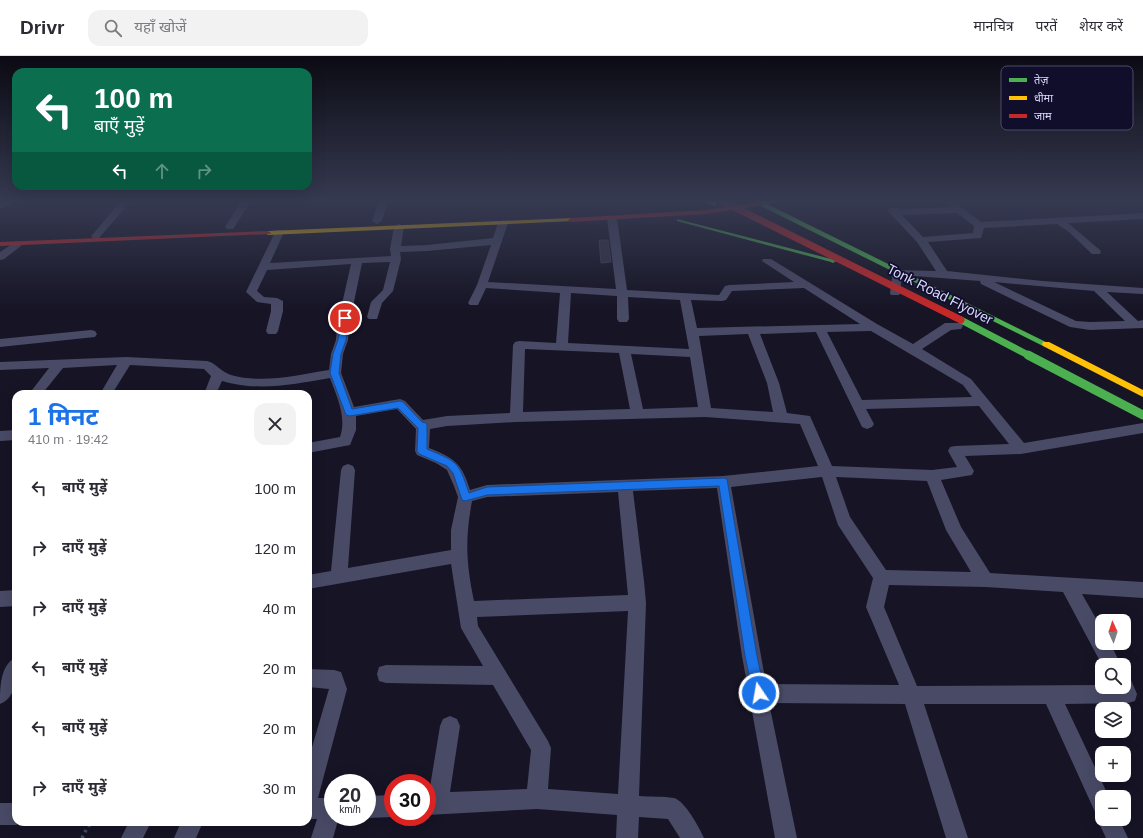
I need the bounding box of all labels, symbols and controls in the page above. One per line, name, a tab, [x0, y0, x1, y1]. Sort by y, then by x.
search box	[88, 10, 368, 46]
text: Drivr	[20, 17, 64, 38]
icon: search	[102, 17, 124, 39]
text: यहाँ खोजें	[134, 18, 186, 35]
text: मानचित्र	[974, 18, 1014, 34]
text: परतें	[1036, 18, 1057, 34]
text: शेयर करें	[1079, 18, 1123, 34]
legend	[1001, 66, 1133, 130]
text: तेज़	[1034, 74, 1049, 86]
text: 100 m	[94, 83, 173, 114]
icon: left	[28, 84, 80, 136]
text: धीमा	[1034, 92, 1053, 104]
text: जाम	[1034, 110, 1052, 122]
text: बाएँ मुड़ें	[94, 116, 144, 136]
icon: left	[109, 160, 131, 182]
icon: ahead	[151, 160, 173, 182]
icon: right	[193, 160, 215, 182]
street label: Tonk Road Flyover	[884, 260, 996, 328]
pin	[328, 301, 362, 335]
icon: arrive	[334, 307, 356, 329]
text: 1 मिनट	[28, 403, 98, 430]
button: close	[254, 403, 296, 445]
text: 410 m · 19:42	[28, 432, 108, 447]
icon: left	[28, 477, 50, 499]
text: बाएँ मुड़ें	[62, 478, 107, 495]
text: 100 m	[254, 480, 296, 497]
icon: right	[28, 537, 50, 559]
text: दाएँ मुड़ें	[62, 538, 106, 555]
text: 120 m	[254, 540, 296, 557]
icon: right	[28, 597, 50, 619]
text: दाएँ मुड़ें	[62, 598, 106, 615]
text: 40 m	[263, 600, 296, 617]
north arrow	[1095, 614, 1131, 650]
map controls	[1095, 614, 1131, 826]
icon: left	[28, 657, 50, 679]
text: बाएँ मुड़ें	[62, 658, 107, 675]
button: search	[1095, 658, 1131, 694]
text: 20 m	[263, 660, 296, 677]
position arrow	[738, 672, 780, 714]
button: layers	[1095, 702, 1131, 738]
icon: left	[28, 717, 50, 739]
text: बाएँ मुड़ें	[62, 718, 107, 735]
text: 20 m	[263, 720, 296, 737]
button: +	[1095, 746, 1131, 782]
speed limit sign: 30	[384, 774, 436, 826]
icon: right	[28, 777, 50, 799]
text: दाएँ मुड़ें	[62, 778, 106, 795]
text: 30 m	[263, 780, 296, 797]
text: 20	[339, 784, 361, 806]
button: −	[1095, 790, 1131, 826]
text: km/h	[339, 804, 361, 815]

